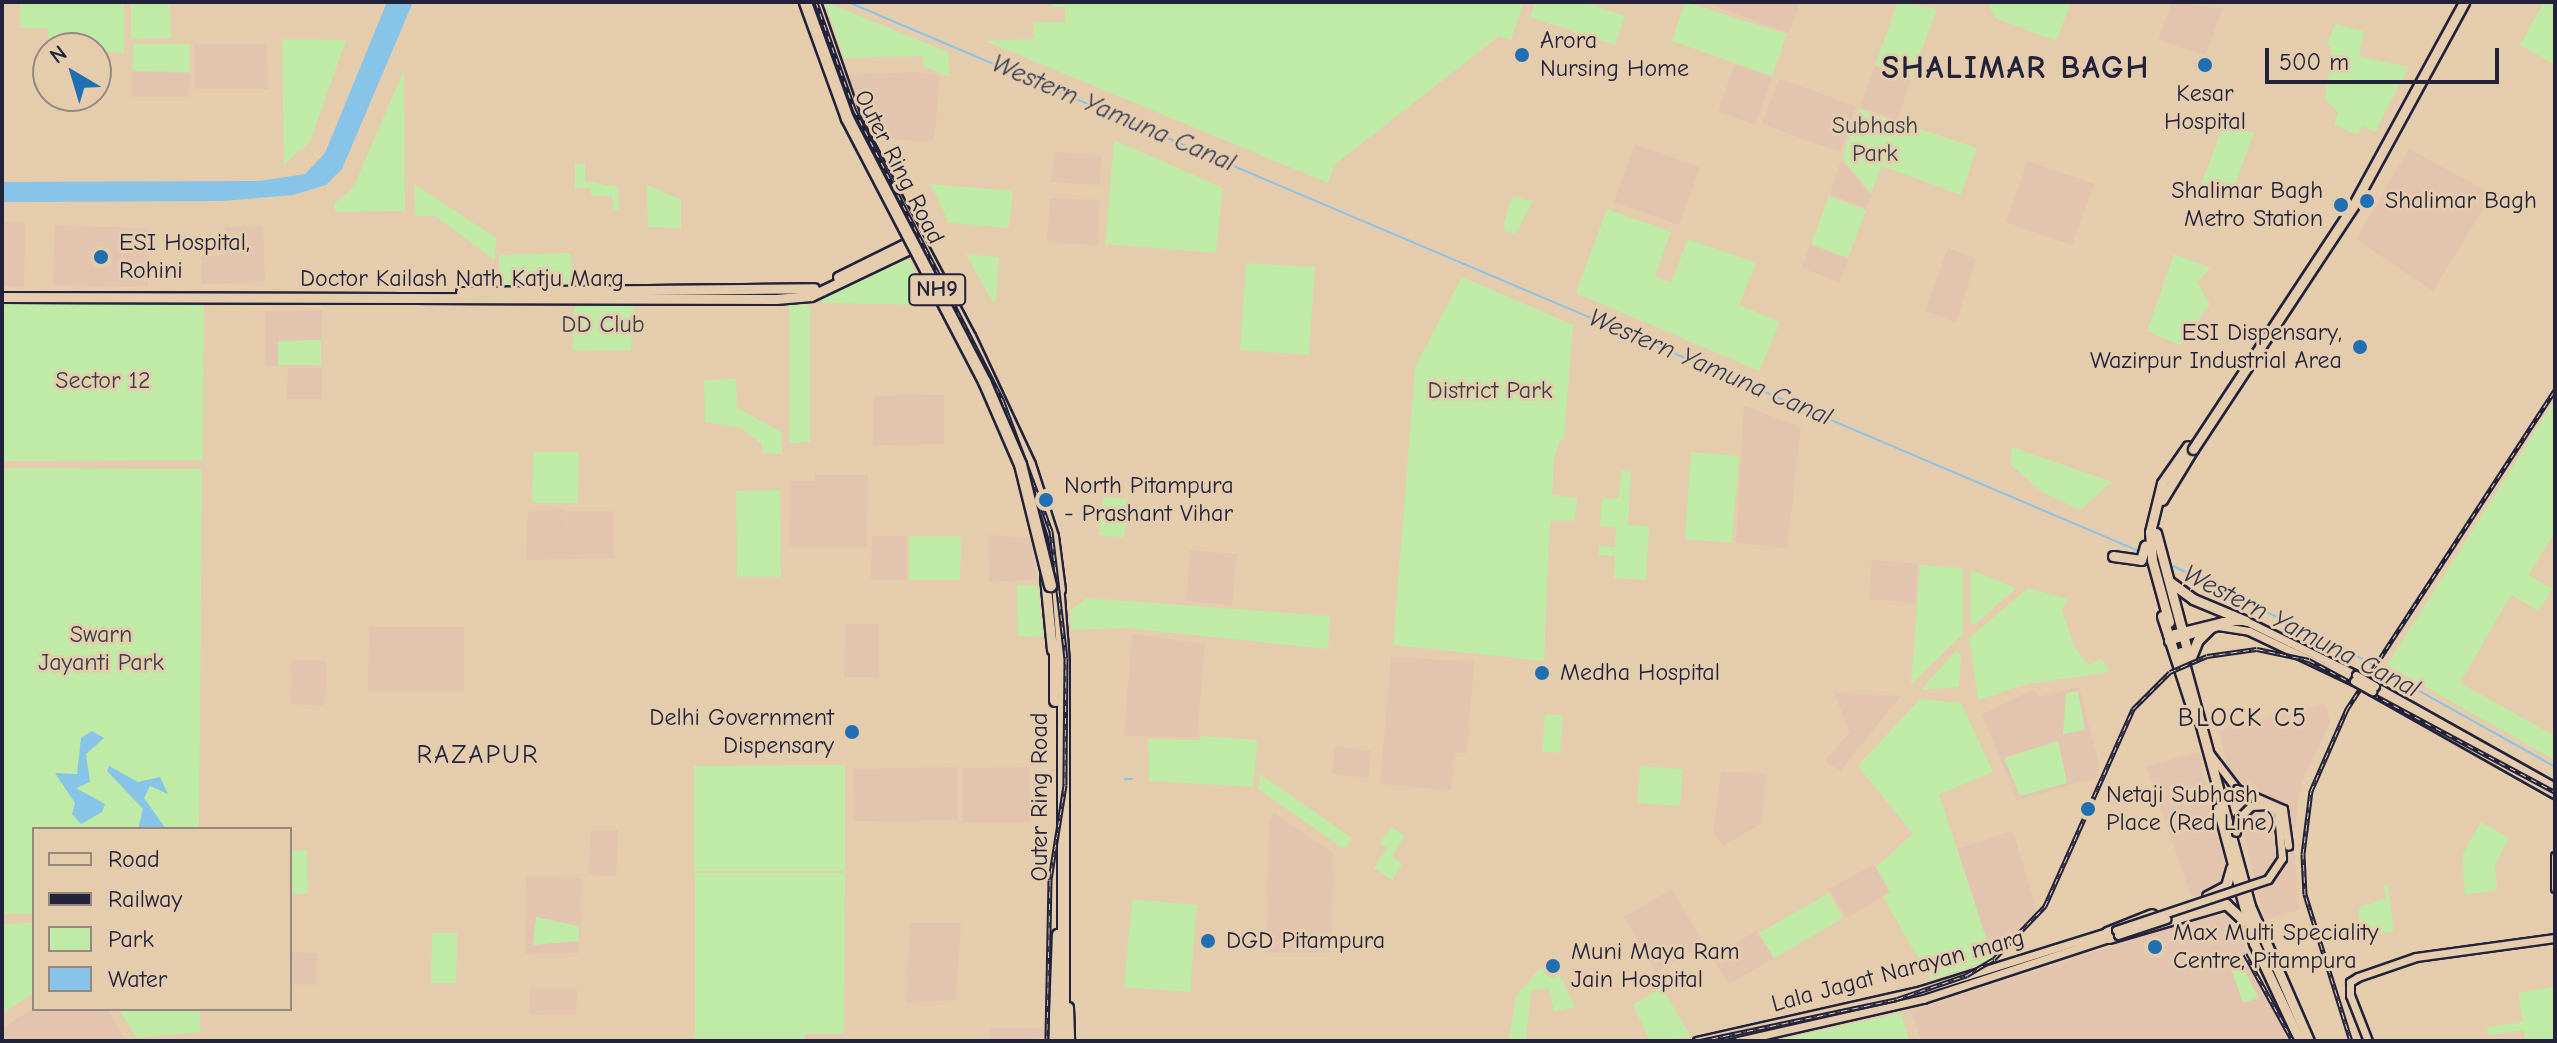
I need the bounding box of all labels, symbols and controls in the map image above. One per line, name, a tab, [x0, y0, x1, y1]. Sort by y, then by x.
place label: Arora Nursing Home	[1540, 27, 1689, 83]
north arrow	[32, 32, 112, 112]
scale bar	[2269, 32, 2503, 82]
text: N	[45, 40, 72, 69]
marker: Arora Nursing Home	[1511, 44, 1533, 66]
text: 500 m	[2279, 48, 2349, 76]
water label: Western Yamuna Canal	[987, 49, 1239, 179]
district label: SHALIMAR BAGH	[1882, 49, 2150, 87]
marker: Kesar Hospital	[2194, 54, 2216, 76]
place label: Kesar Hospital	[2164, 80, 2246, 136]
street label: Outer Ring Road	[848, 85, 950, 249]
park label: Subhash Park	[1832, 112, 1918, 168]
place label: Shalimar Bagh Metro Station	[2171, 177, 2323, 233]
place label: Shalimar Bagh	[2385, 187, 2537, 215]
marker: Shalimar Bagh	[2356, 190, 2378, 212]
marker: Shalimar Bagh Metro Station	[2330, 194, 2352, 216]
place label: ESI Hospital, Rohini	[119, 229, 250, 285]
marker: ESI Hospital, Rohini	[90, 246, 112, 268]
street label: Doctor Kailash Nath Katju Marg	[300, 265, 624, 293]
road number: NH9	[907, 272, 967, 308]
water label: Western Yamuna Canal	[1584, 303, 1836, 433]
park label: DD Club	[561, 311, 645, 339]
place label: ESI Dispensary, Wazirpur Industrial Area	[2090, 319, 2342, 375]
marker: ESI Dispensary, Wazirpur Industrial Area	[2349, 336, 2371, 358]
park label: Sector 12	[55, 367, 151, 395]
park label: District Park	[1428, 377, 1552, 405]
place label: North Pitampura - Prashant Vihar	[1064, 472, 1234, 528]
marker: North Pitampura - Prashant Vihar	[1035, 489, 1057, 511]
water label: Western Yamuna Canal	[2177, 559, 2425, 705]
park label: Swarn Jayanti Park	[38, 621, 164, 677]
place label: Medha Hospital	[1560, 659, 1720, 687]
marker: Medha Hospital	[1531, 662, 1553, 684]
district label: BLOCK C5	[2178, 703, 2308, 735]
place label: Delhi Government Dispensary	[649, 704, 834, 760]
street label: Outer Ring Road	[1026, 712, 1054, 882]
marker: Delhi Government Dispensary	[841, 721, 863, 743]
district label: RAZAPUR	[417, 740, 539, 772]
place label: Netaji Subhash Place (Red Line)	[2106, 781, 2275, 837]
marker: Netaji Subhash Place (Red Line)	[2077, 798, 2099, 820]
legend	[32, 827, 292, 1011]
text: Road	[108, 845, 160, 873]
text: Railway	[108, 885, 182, 913]
place label: Max Multi Speciality Centre, Pitampura	[2173, 919, 2379, 975]
street label: Lala Jagat Narayan marg	[1769, 923, 2027, 1019]
text: Park	[108, 925, 154, 953]
place label: DGD Pitampura	[1226, 927, 1385, 955]
marker: DGD Pitampura	[1197, 930, 1219, 952]
marker: Max Multi Speciality Centre, Pitampura	[2144, 936, 2166, 958]
place label: Muni Maya Ram Jain Hospital	[1571, 938, 1740, 994]
marker: Muni Maya Ram Jain Hospital	[1542, 955, 1564, 977]
text: Water	[108, 965, 167, 993]

